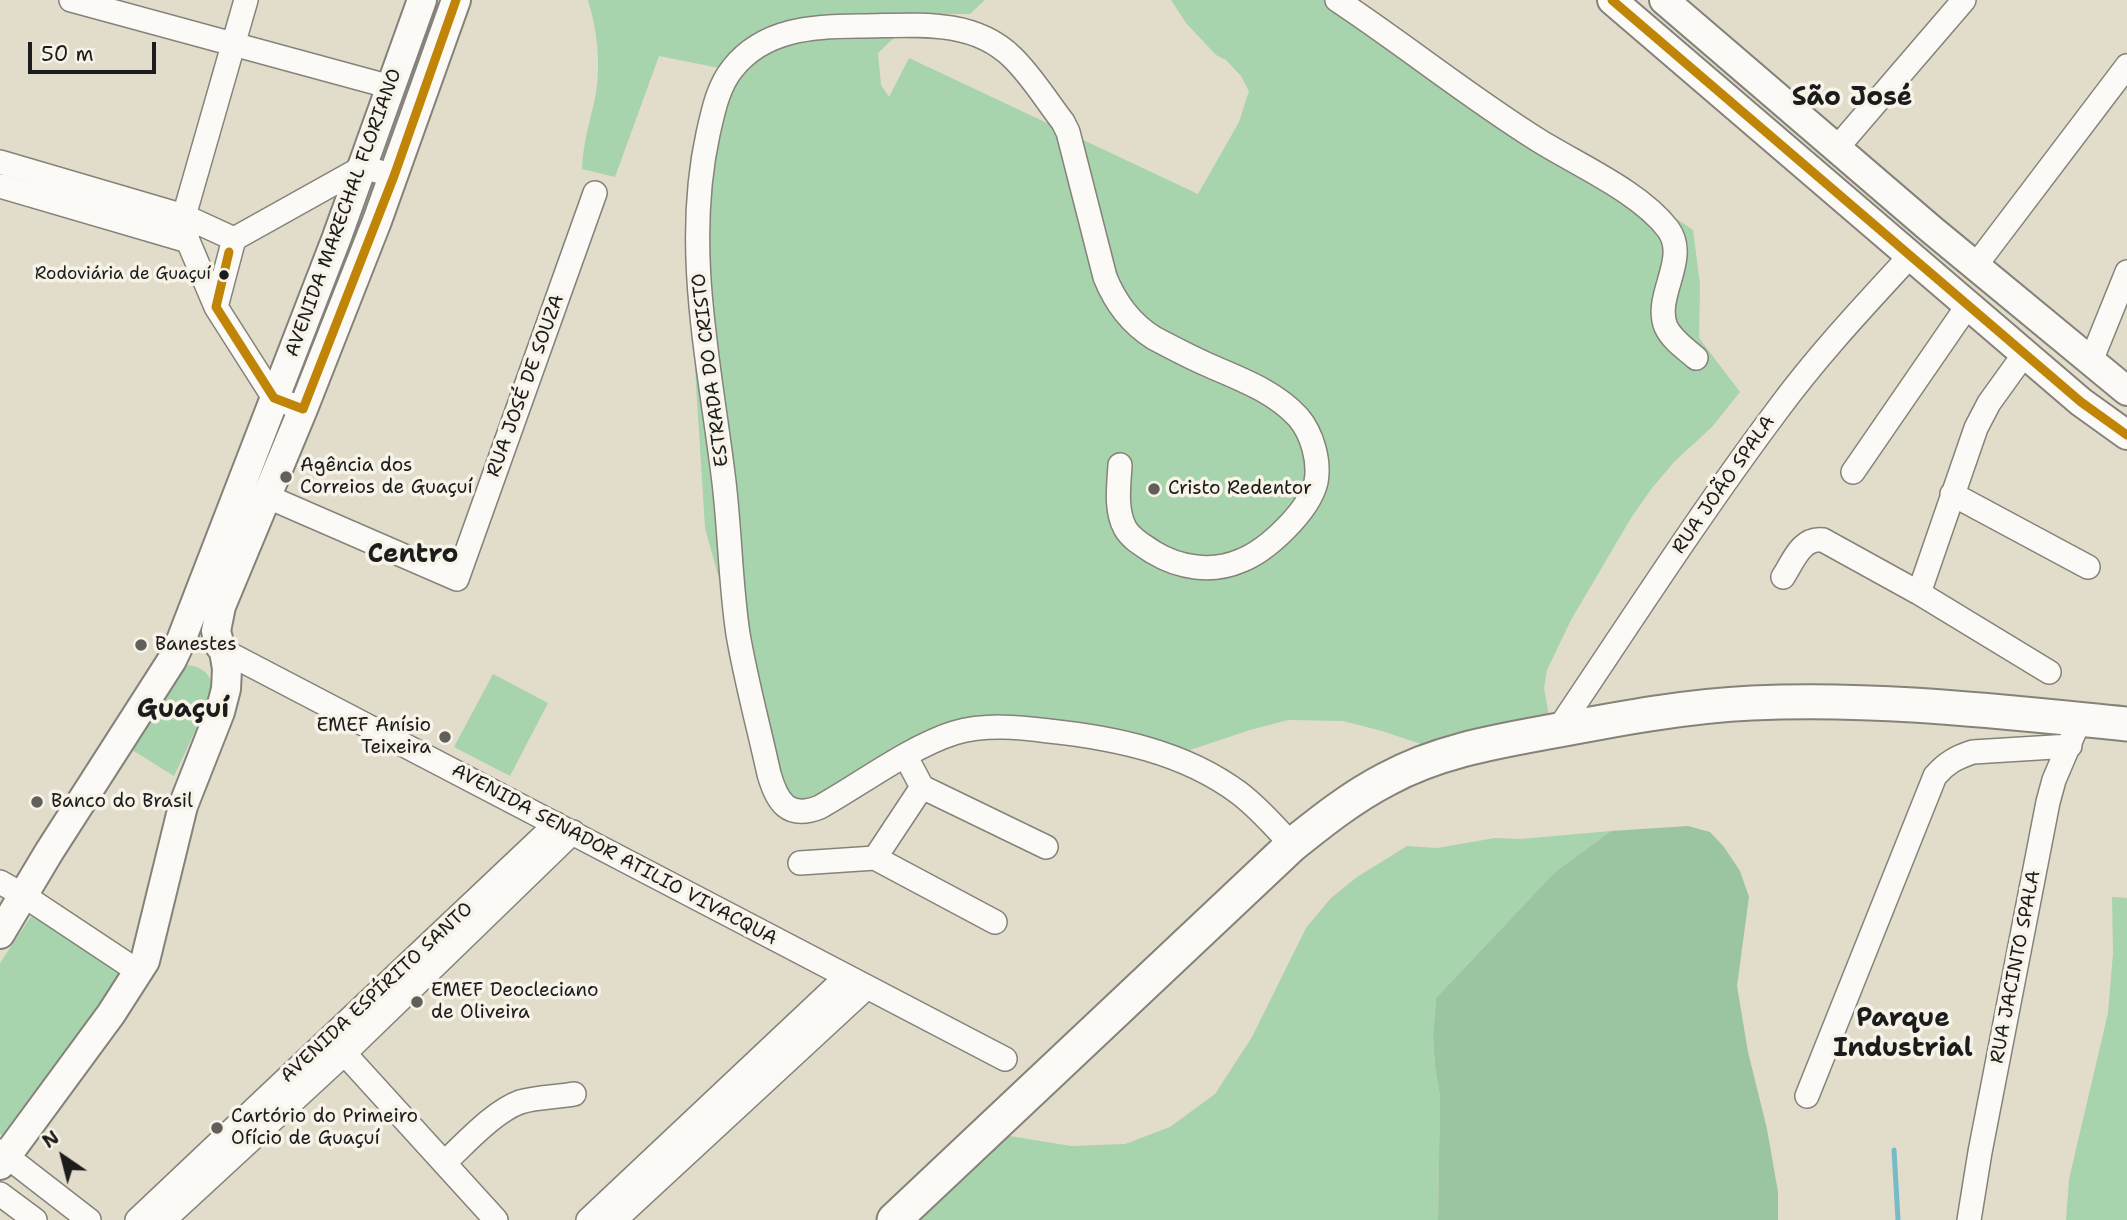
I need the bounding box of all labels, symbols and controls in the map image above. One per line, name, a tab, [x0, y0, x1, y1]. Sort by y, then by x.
scale bar	[32, 28, 159, 72]
text: 50 m	[41, 40, 94, 68]
street label: AVENIDA MARECHAL FLORIANO	[281, 66, 407, 360]
district label: São José	[1792, 82, 1912, 114]
place label: Rodoviária de Guaçuí	[35, 265, 211, 285]
marker: Rodoviária de Guaçuí	[217, 268, 231, 282]
street label: ESTRADA DO CRISTO	[688, 272, 734, 468]
street label: RUA JOSÉ DE SOUZA	[482, 292, 570, 480]
street label: RUA JOÃO SPALA	[1668, 412, 1780, 558]
place label: Agência dos Correios de Guaçuí	[300, 455, 473, 499]
marker: Agência dos Correios de Guaçuí	[278, 469, 294, 485]
place label: Cristo Redentor	[1168, 478, 1312, 500]
marker: Cristo Redentor	[1146, 481, 1162, 497]
district label: Centro	[368, 539, 458, 571]
place label: Banestes	[155, 634, 237, 656]
marker: Banestes	[133, 637, 149, 653]
district label: Guaçuí	[137, 694, 229, 726]
place label: EMEF Anísio Teixeira	[316, 715, 431, 759]
marker: EMEF Anísio Teixeira	[437, 729, 453, 745]
street label: AVENIDA SENADOR ATILIO VIVACQUA	[447, 759, 781, 951]
place label: Banco do Brasil	[51, 791, 193, 813]
marker: Banco do Brasil	[29, 794, 45, 810]
street label: RUA JACINTO SPALA	[1986, 869, 2046, 1065]
street label: AVENIDA ESPÍRITO SANTO	[276, 898, 478, 1088]
place label: EMEF Deocleciano de Oliveira	[431, 980, 599, 1024]
marker: EMEF Deocleciano de Oliveira	[409, 994, 425, 1010]
district label: Parque Industrial	[1833, 1003, 1973, 1064]
place label: Cartório do Primeiro Ofício de Guaçuí	[231, 1106, 418, 1150]
marker: Cartório do Primeiro Ofício de Guaçuí	[209, 1120, 225, 1136]
north arrow	[28, 1122, 98, 1192]
text: N	[37, 1125, 64, 1154]

